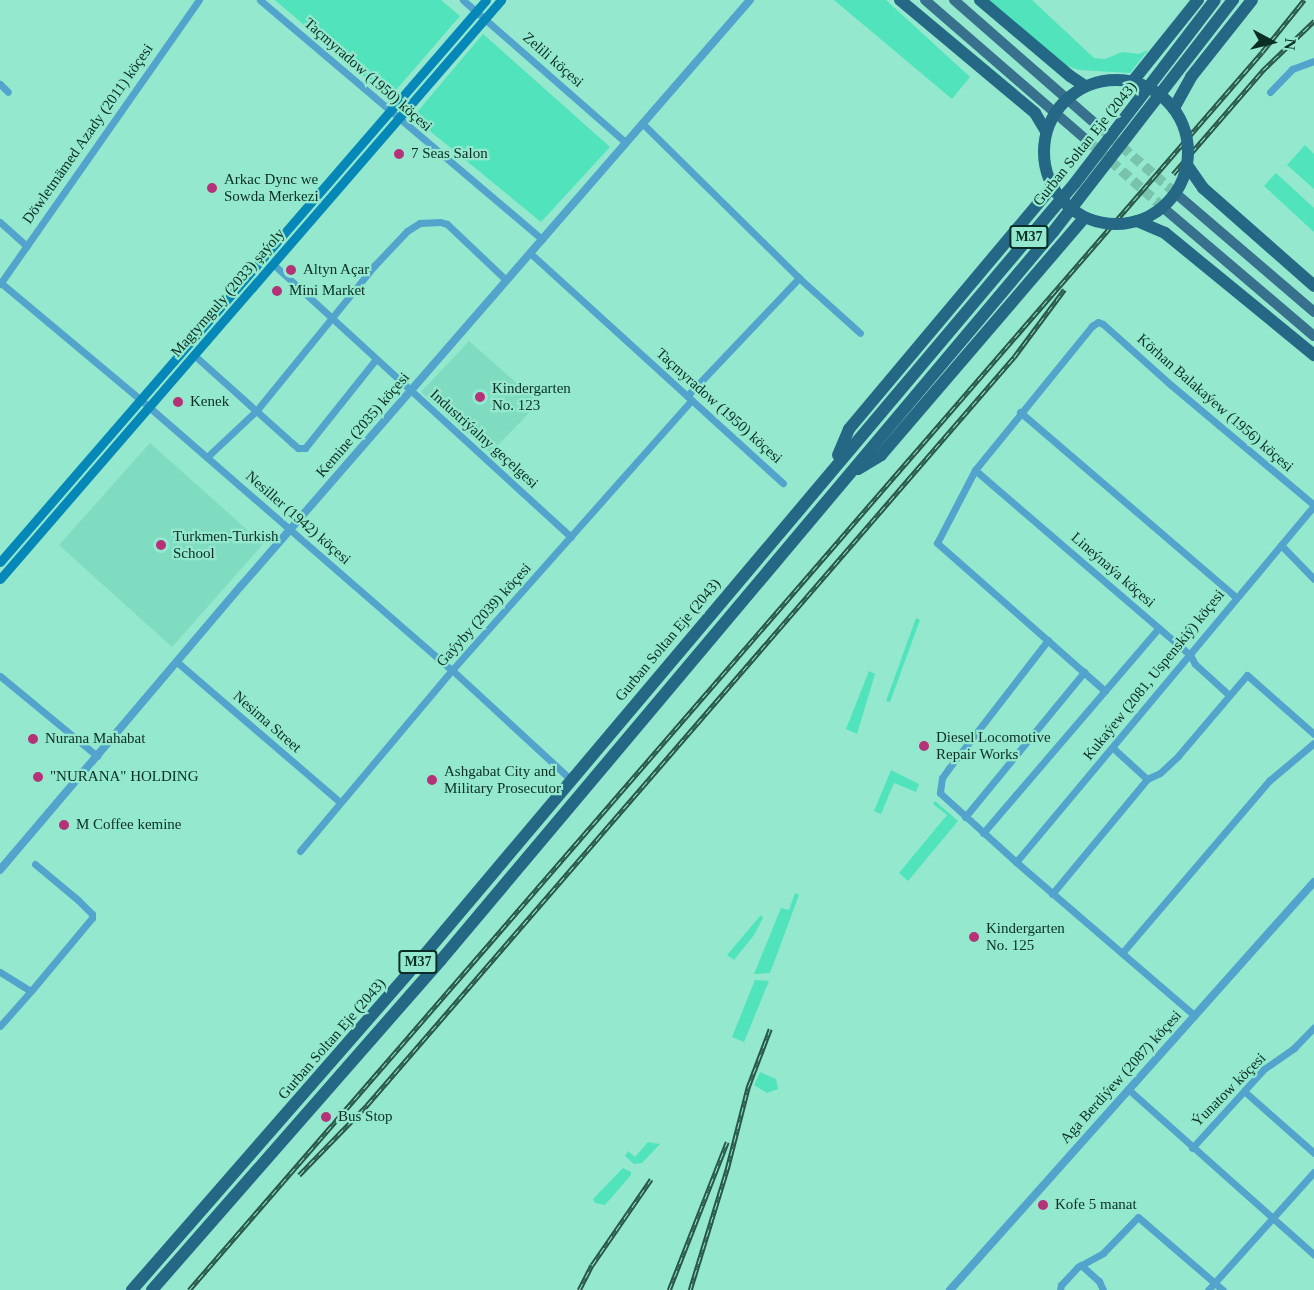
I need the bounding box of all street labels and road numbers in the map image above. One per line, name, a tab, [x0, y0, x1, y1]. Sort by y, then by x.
street label: Taçmyradow (1950) köçesi	[300, 14, 436, 136]
street label: Zelili köçesi	[519, 29, 587, 91]
street label: Döwletmämed Azady (2011) köçesi	[19, 40, 157, 228]
street label: Gurban Soltan Eje (2043)	[1029, 78, 1141, 210]
street label: Magtymguly (2033) şaýoly	[167, 225, 289, 361]
road number: M37	[1008, 226, 1050, 248]
street label: Körhan Balakaýew (1956) köçesi	[1133, 330, 1297, 476]
street label: Taçmyradow (1950) köçesi	[652, 344, 786, 468]
street label: Kemine (2035) köçesi	[312, 369, 414, 481]
street label: Industriýalny geçelgesi	[426, 386, 542, 492]
street label: Nesiller (1942) köçesi	[242, 467, 354, 569]
street label: Lineýnaýa köçesi	[1067, 529, 1159, 611]
street label: Gaýyby (2039) köçesi	[433, 559, 535, 671]
street label: Gurban Soltan Eje (2043)	[611, 575, 725, 705]
street label: Kukaýew (2081, Uspenskiý) köçesi	[1080, 586, 1228, 764]
street label: Nesima Street	[229, 687, 305, 757]
road number: M37	[397, 951, 439, 973]
street label: Gurban Soltan Eje (2043)	[275, 975, 389, 1103]
street label: Aga Berdiýew (2087) köçesi	[1056, 1007, 1186, 1147]
street label: Ýunatow köçesi	[1188, 1049, 1270, 1131]

